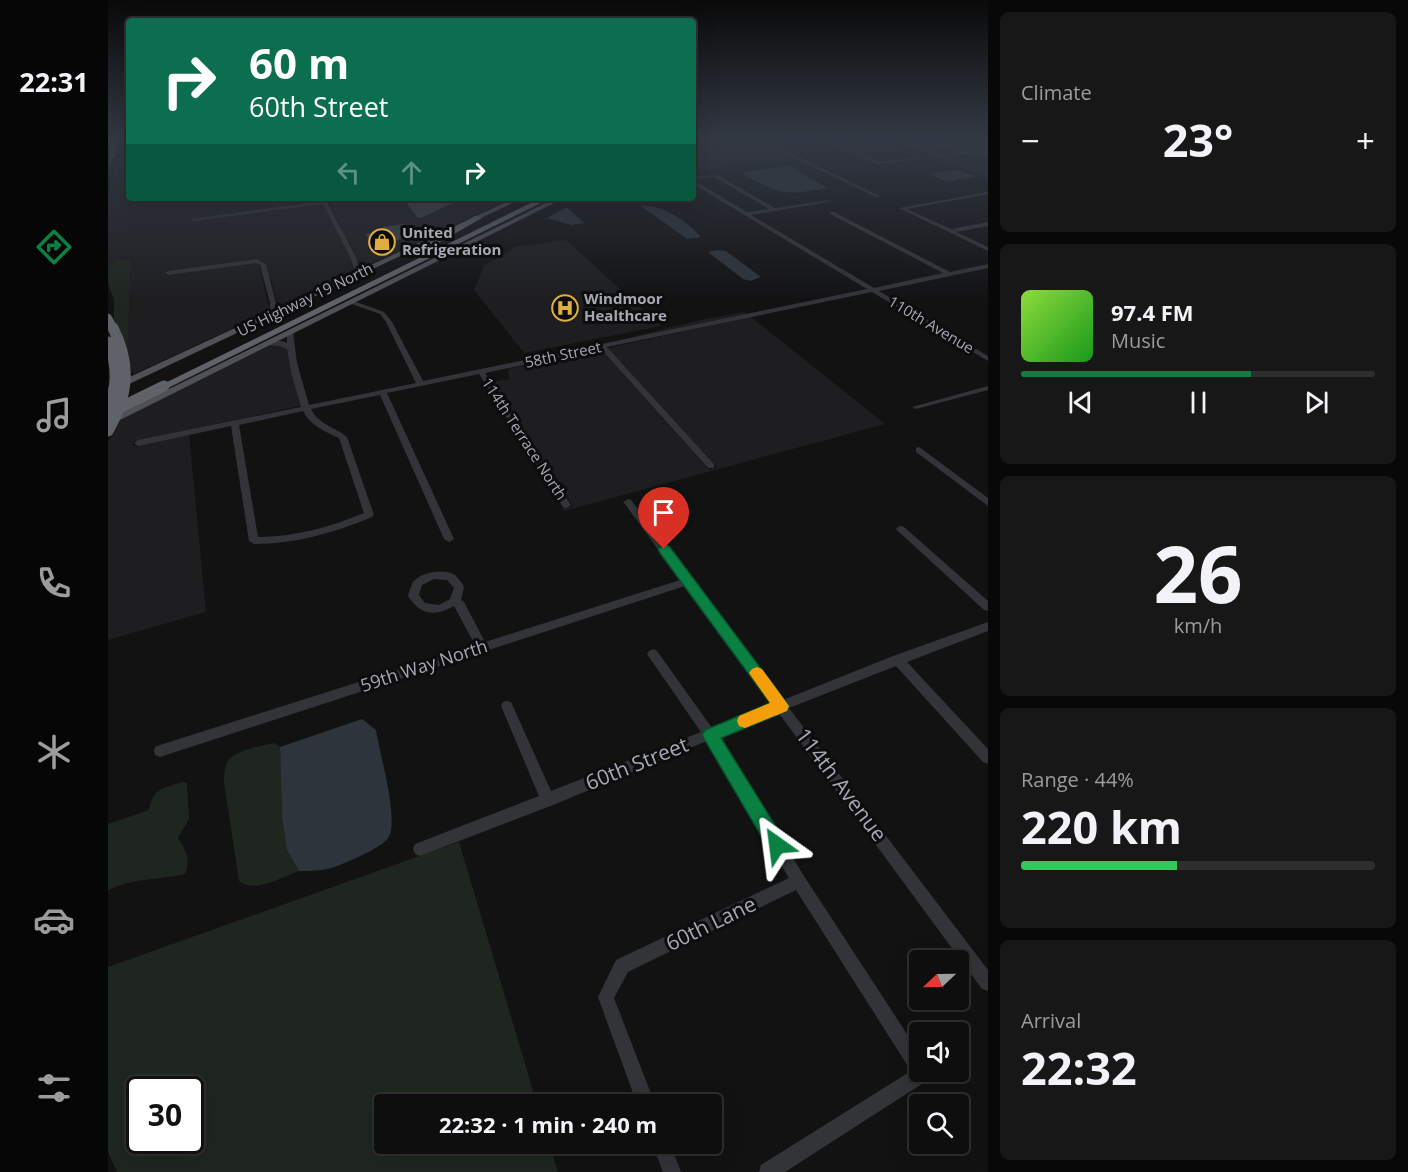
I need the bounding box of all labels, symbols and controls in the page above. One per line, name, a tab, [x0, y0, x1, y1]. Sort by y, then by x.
text: 60 m	[249, 34, 349, 91]
icon: right	[150, 42, 228, 120]
text: 22:31	[19, 63, 89, 100]
text: Climate	[1021, 79, 1092, 106]
text: 60th Street	[249, 88, 388, 125]
text: 23°	[1163, 109, 1233, 170]
text: −	[1021, 118, 1040, 163]
text: +	[1356, 118, 1375, 163]
icon: left	[332, 156, 365, 189]
icon: ahead	[395, 156, 428, 189]
icon: right	[458, 156, 491, 189]
place label: United Refrigeration	[402, 222, 501, 259]
icon: directions	[33, 226, 75, 268]
shop icon: United Refrigeration	[367, 227, 397, 257]
street label: US Highway 19 North	[233, 258, 376, 341]
place label: Windmoor Healthcare	[584, 288, 667, 325]
street label: 110th Avenue	[885, 291, 978, 358]
hospital icon: Windmoor Healthcare	[550, 293, 580, 323]
text: 97.4 FM	[1111, 297, 1194, 327]
text: Music	[1111, 327, 1165, 354]
street label: 58th Street	[523, 336, 603, 372]
street label: 114th Terrace North	[478, 373, 572, 503]
icon: previous	[1064, 386, 1097, 419]
icon: pause	[1182, 386, 1215, 419]
icon: next	[1300, 386, 1333, 419]
icon: music	[33, 394, 75, 436]
pin	[638, 487, 689, 549]
icon: arrive	[647, 496, 680, 529]
text: 26	[1153, 520, 1243, 626]
icon: phone	[33, 562, 75, 604]
text: km/h	[1174, 612, 1222, 639]
street label: 59th Way North	[357, 633, 490, 697]
street label: 114th Avenue	[790, 722, 894, 847]
street label: 60th Street	[581, 730, 692, 796]
icon: climate	[33, 731, 75, 773]
text: Range · 44%	[1021, 766, 1134, 793]
text: 220 km	[1021, 796, 1182, 857]
position arrow	[745, 813, 809, 877]
street label: 60th Lane	[661, 889, 760, 957]
icon: car	[33, 899, 75, 941]
north arrow	[909, 950, 969, 1010]
map controls	[909, 950, 969, 1154]
text: Arrival	[1021, 1007, 1081, 1034]
button: sound	[909, 1022, 969, 1082]
text: 22:32	[1021, 1037, 1137, 1098]
icon: filters	[33, 1067, 75, 1109]
speed limit sign: 30	[126, 1076, 204, 1154]
button: search	[909, 1094, 969, 1154]
text: 22:32 · 1 min · 240 m	[439, 1109, 657, 1139]

